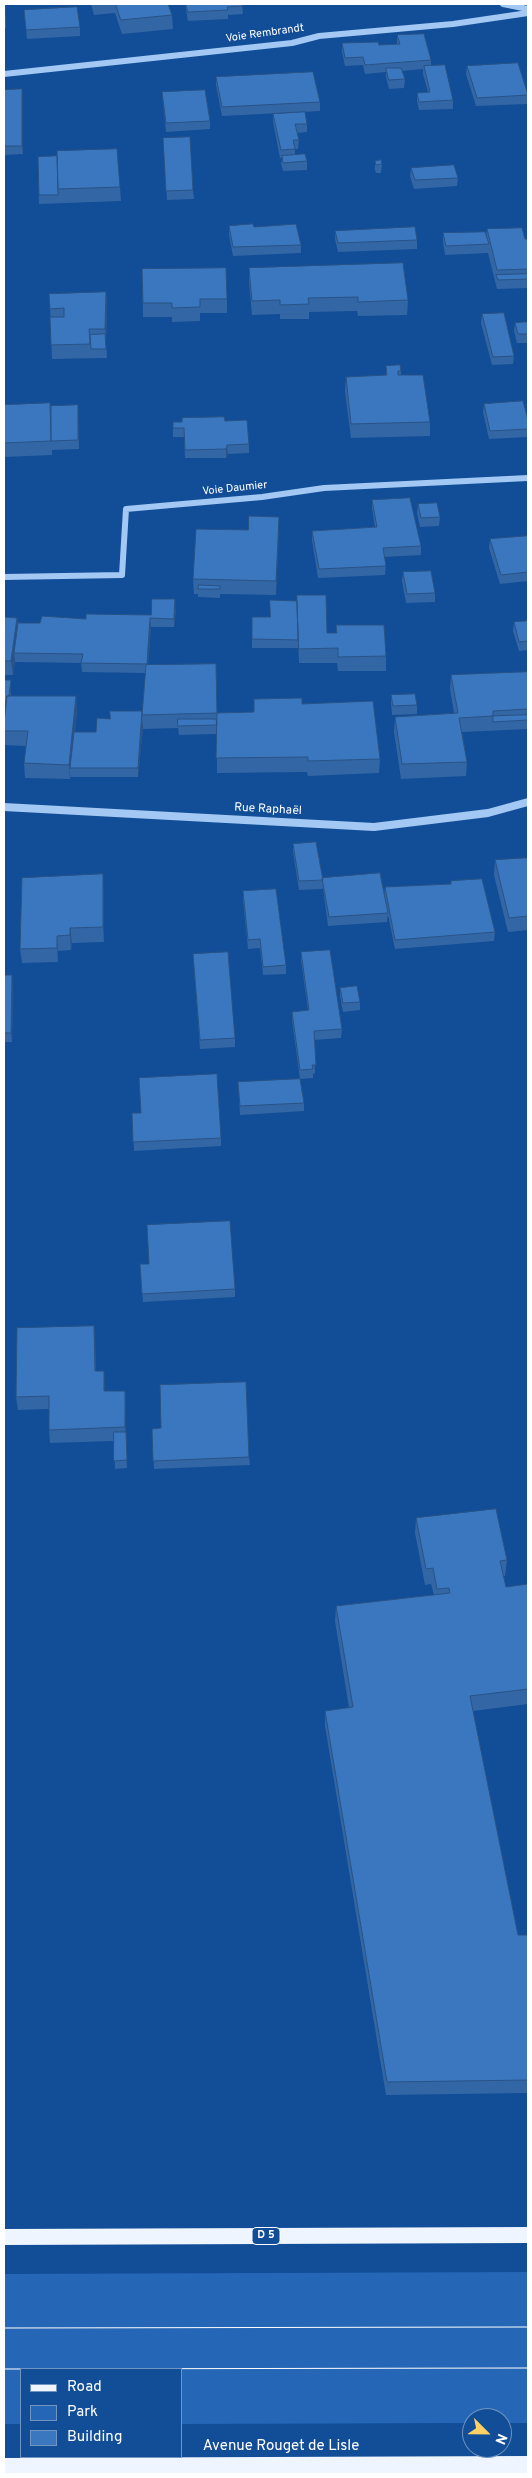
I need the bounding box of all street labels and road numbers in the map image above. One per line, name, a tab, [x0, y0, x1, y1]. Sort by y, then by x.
street label: Voie Rembrandt	[225, 22, 305, 46]
street label: Voie Daumier	[202, 479, 268, 499]
street label: Rue Raphaël	[234, 801, 302, 819]
road number: D 5	[252, 2228, 280, 2244]
street label: Avenue Rouget de Lisle	[203, 2438, 359, 2456]

